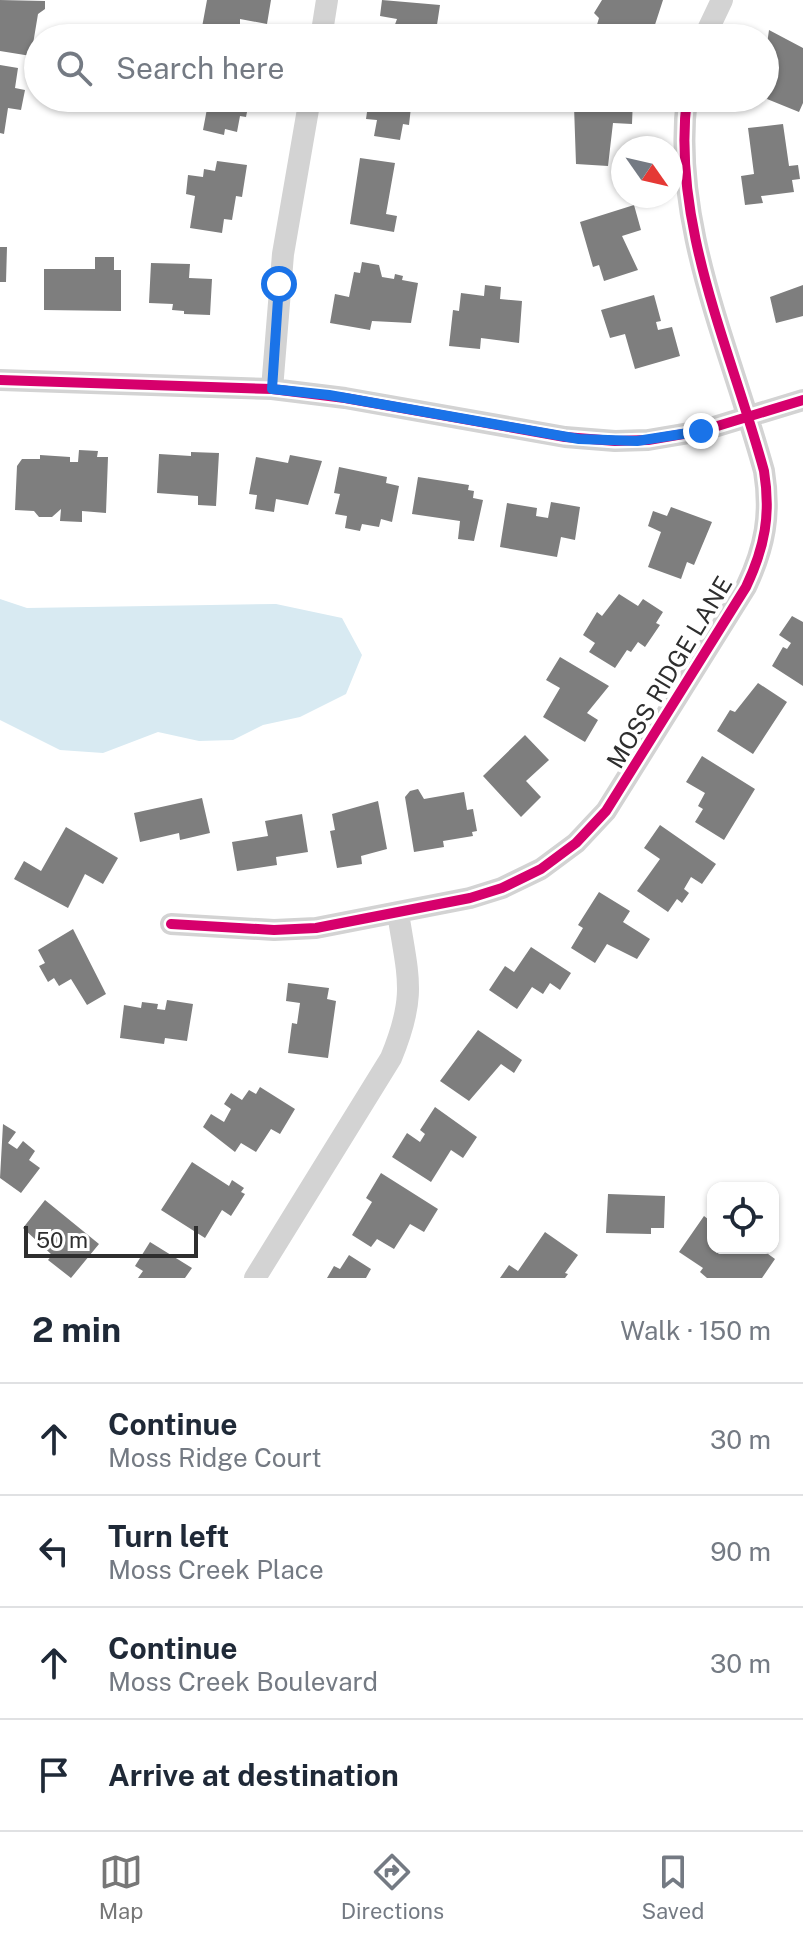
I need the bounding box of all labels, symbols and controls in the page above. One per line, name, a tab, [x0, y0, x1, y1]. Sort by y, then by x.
search box	[24, 24, 779, 112]
icon: search	[52, 46, 96, 90]
text: Search here	[116, 50, 284, 86]
north arrow	[611, 136, 683, 208]
route start	[261, 266, 297, 302]
route end	[683, 413, 719, 449]
street label: MOSS RIDGE LANE	[601, 571, 737, 773]
map controls	[707, 1182, 779, 1254]
button: locate	[707, 1182, 779, 1254]
scale bar	[24, 1222, 198, 1258]
text: 50 m	[36, 1227, 88, 1253]
text: 2 min	[32, 1310, 121, 1350]
text: Walk · 150 m	[620, 1315, 771, 1346]
text: Continue	[108, 1406, 238, 1442]
icon: ahead	[32, 1417, 76, 1461]
text: 30 m	[710, 1424, 771, 1455]
text: Moss Ridge Court	[108, 1442, 322, 1473]
text: Turn left	[108, 1518, 229, 1554]
icon: left	[32, 1529, 76, 1573]
text: 90 m	[710, 1536, 771, 1567]
text: Moss Creek Place	[108, 1554, 324, 1585]
text: Continue	[108, 1630, 238, 1666]
icon: ahead	[32, 1641, 76, 1685]
text: 30 m	[710, 1648, 771, 1679]
text: Moss Creek Boulevard	[108, 1666, 378, 1697]
icon: arrive	[32, 1753, 76, 1797]
text: Arrive at destination	[108, 1757, 399, 1793]
tab: Map	[99, 1850, 143, 1924]
tab: Directions	[341, 1850, 444, 1924]
tab: Saved	[641, 1850, 704, 1924]

